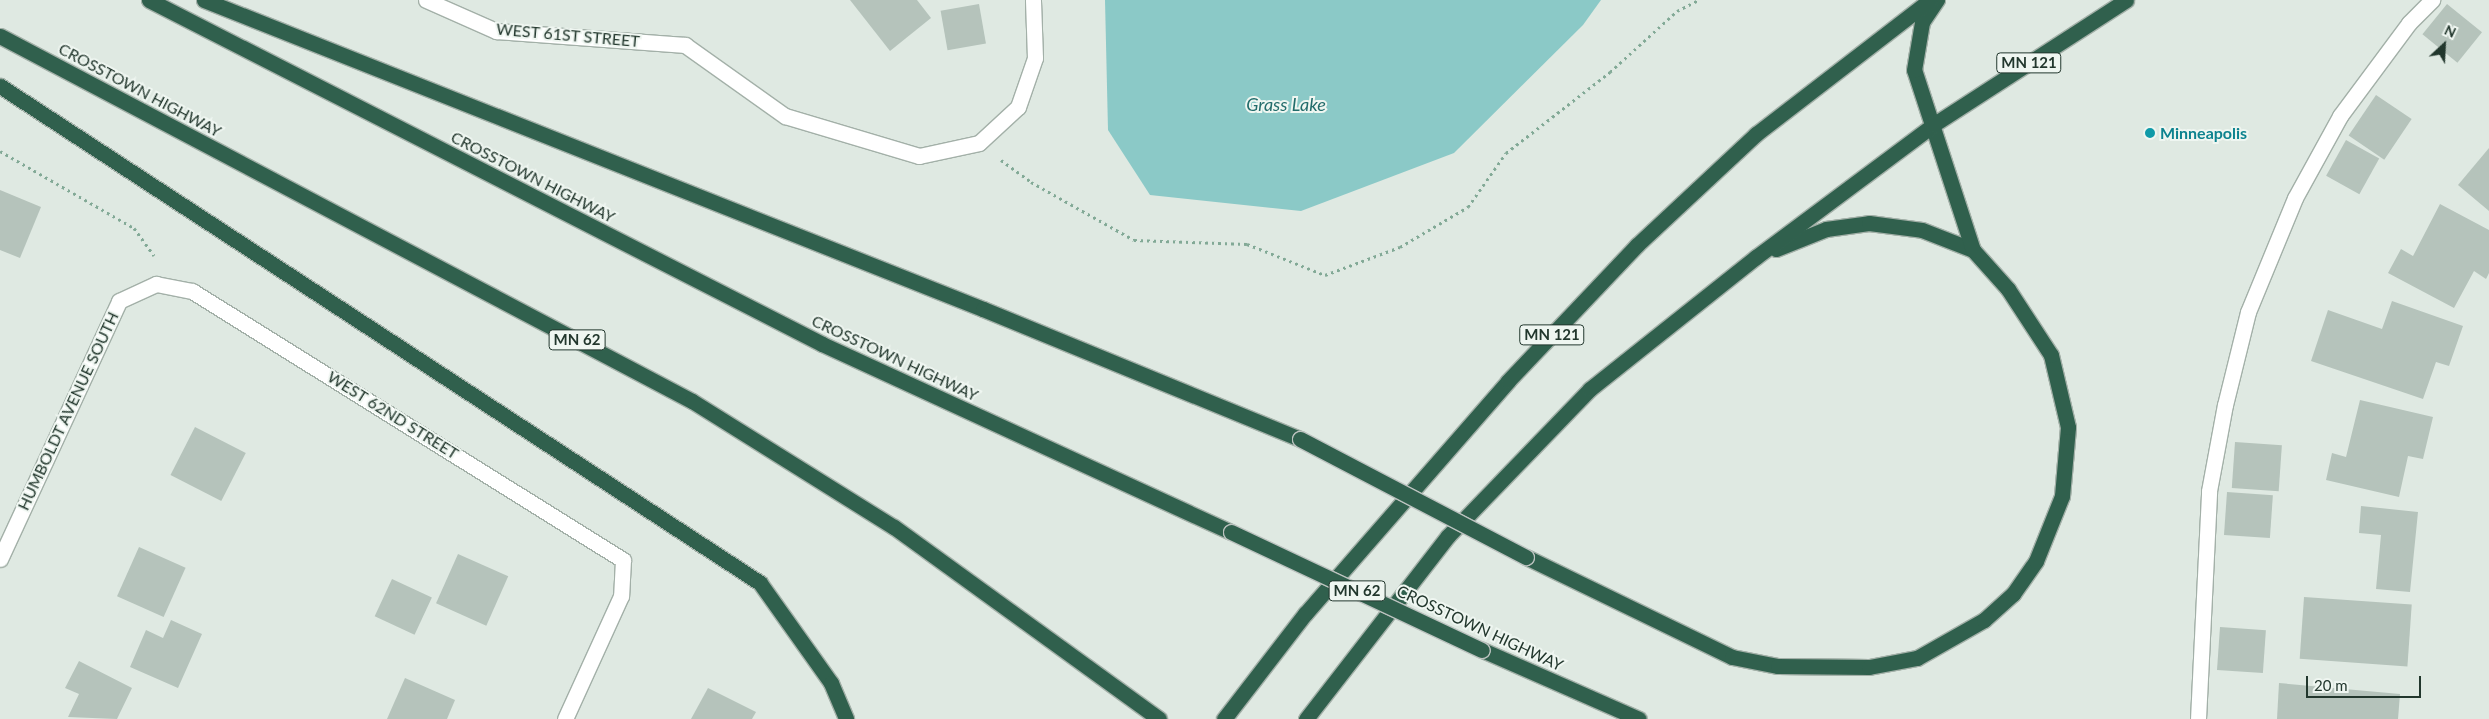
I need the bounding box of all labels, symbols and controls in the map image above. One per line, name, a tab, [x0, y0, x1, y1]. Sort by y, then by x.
street label: WEST 61ST STREET	[495, 19, 641, 51]
north arrow	[2419, 20, 2469, 70]
text: N	[2442, 21, 2459, 41]
street label: CROSSTOWN HIGHWAY	[55, 39, 225, 141]
road number: MN 121	[1995, 50, 2063, 76]
water label: Grass Lake	[1246, 93, 1326, 115]
place label: Minneapolis	[2160, 123, 2247, 143]
street label: CROSSTOWN HIGHWAY	[448, 127, 618, 227]
marker: Minneapolis	[2144, 127, 2156, 139]
street label: HUMBOLDT AVENUE SOUTH	[13, 308, 123, 514]
street label: CROSSTOWN HIGHWAY	[809, 311, 981, 405]
road number: MN 121	[1518, 322, 1586, 348]
road number: MN 62	[548, 328, 606, 352]
street label: WEST 62ND STREET	[324, 367, 462, 463]
road number: MN 62	[1328, 578, 1386, 604]
street label: CROSSTOWN HIGHWAY	[1394, 581, 1566, 675]
scale bar	[2309, 666, 2424, 698]
text: 20 m	[2314, 676, 2348, 694]

